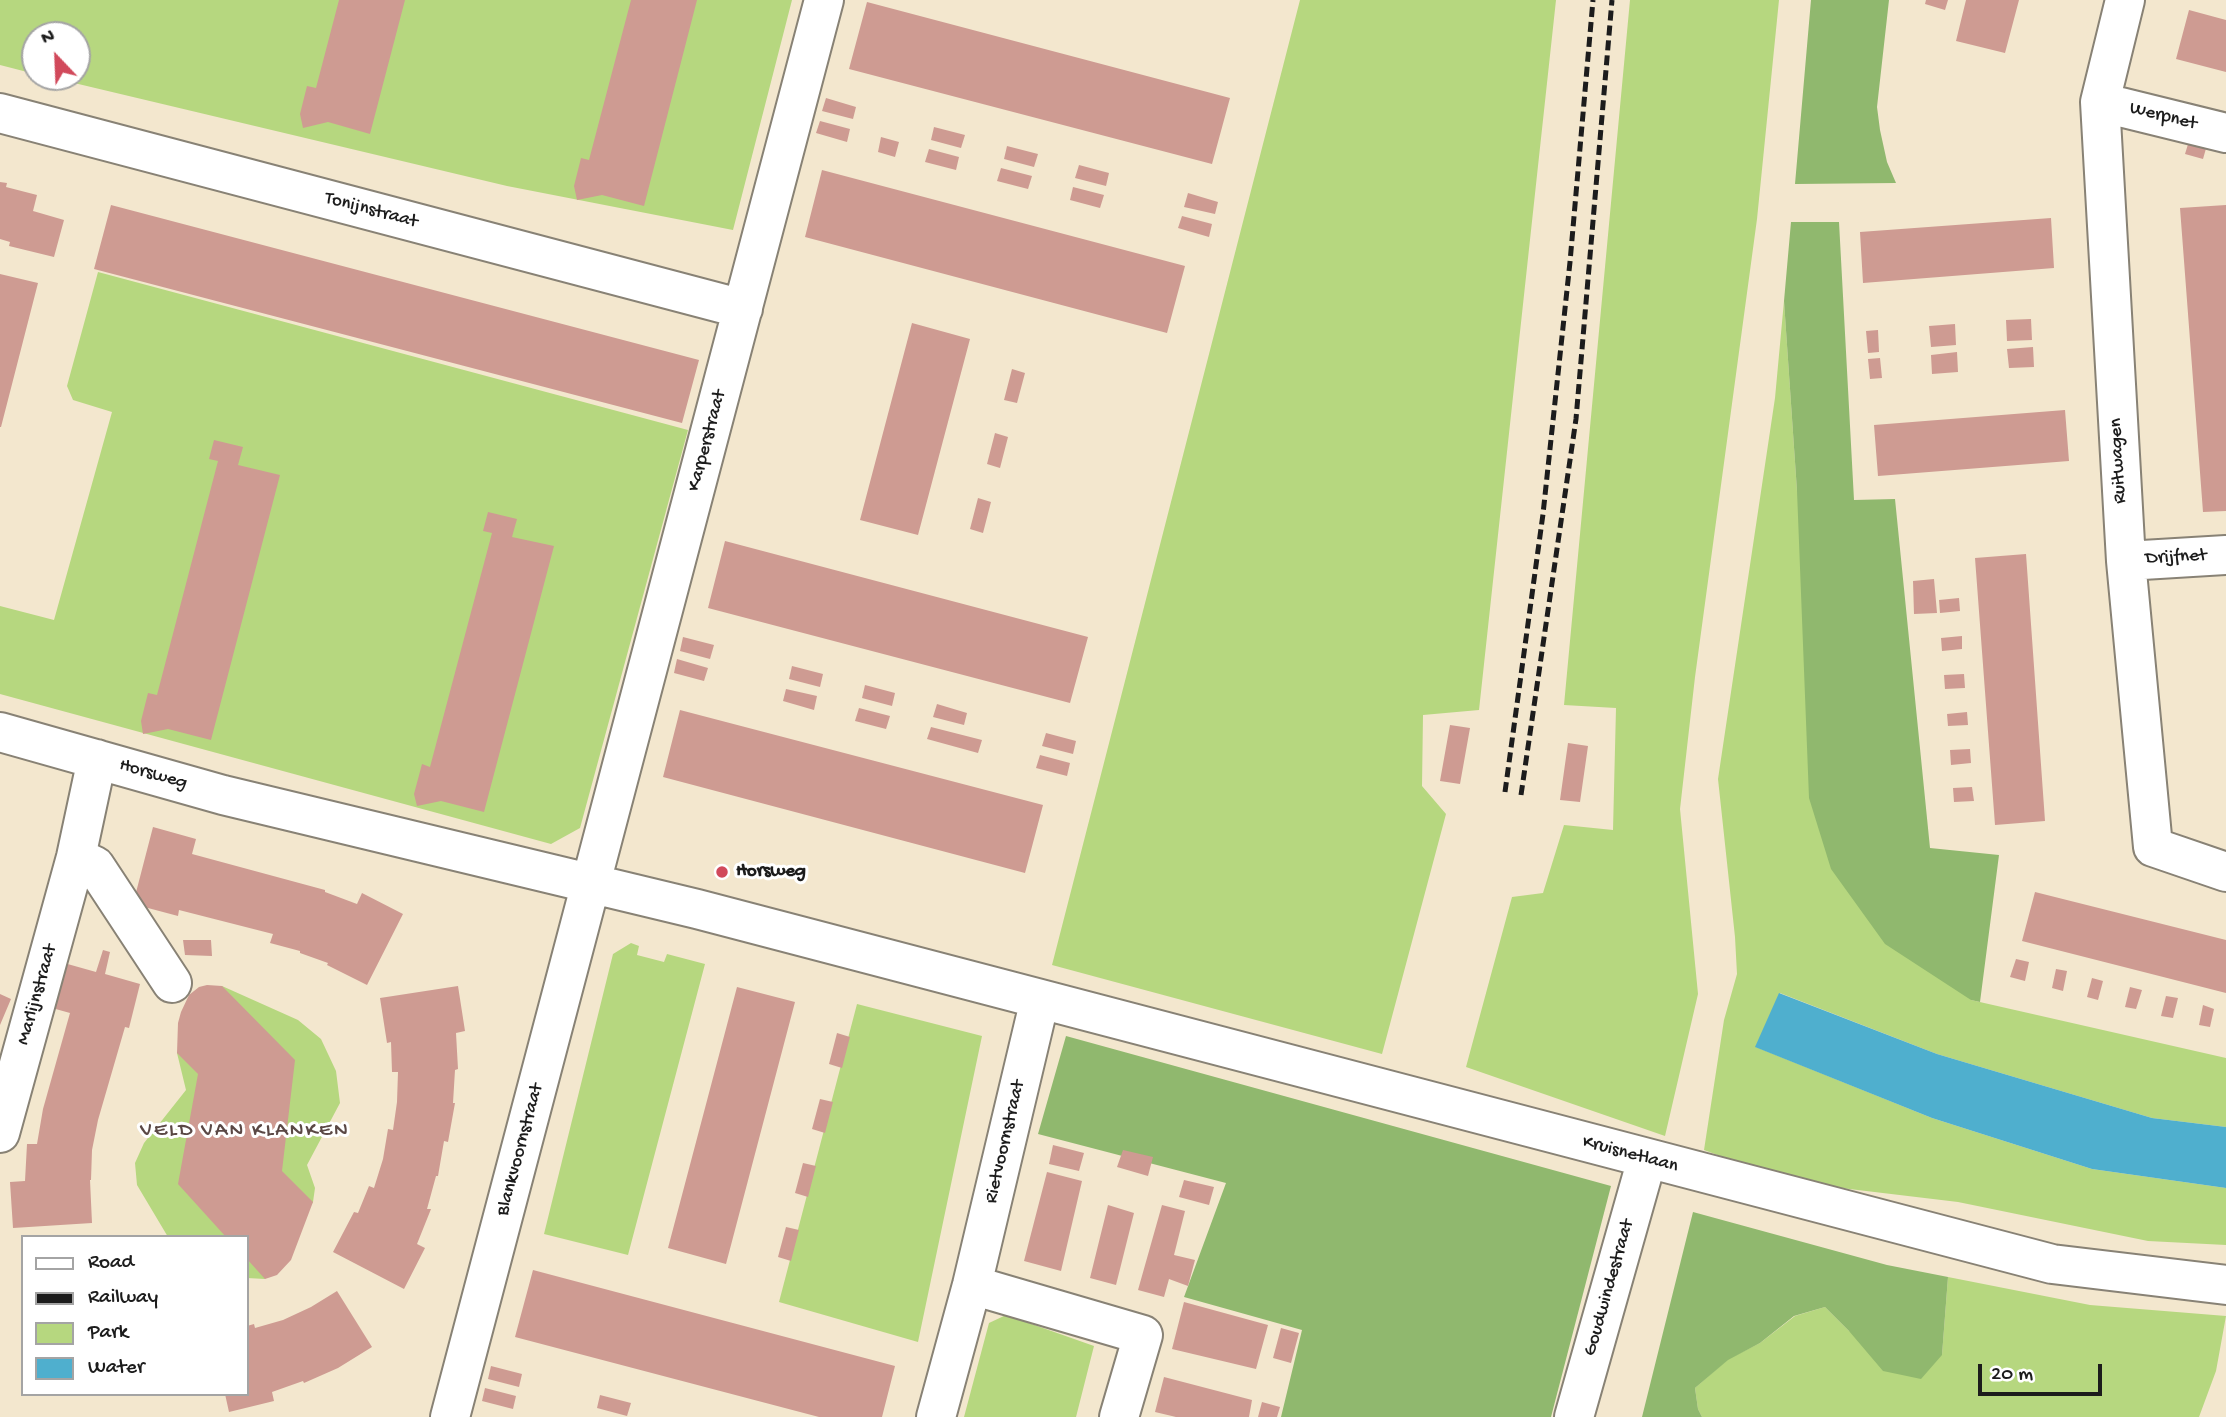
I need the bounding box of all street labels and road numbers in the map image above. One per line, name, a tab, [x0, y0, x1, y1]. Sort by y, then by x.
street label: Werpnet	[2127, 98, 2199, 136]
street label: Tonijnstraat	[322, 188, 420, 234]
street label: Karperstraat	[684, 388, 732, 494]
street label: Ruitwagen	[2105, 418, 2133, 504]
street label: Drijfnet	[2145, 545, 2207, 571]
street label: Horsweg	[116, 754, 190, 796]
street label: Marlijnstraat	[13, 942, 63, 1048]
street label: Rietvoornstraat	[981, 1078, 1031, 1206]
street label: Blankvoornstraat	[492, 1081, 550, 1219]
street label: Kruisnetlaan	[1580, 1131, 1680, 1179]
street label: Goudwindestraat	[1580, 1217, 1640, 1359]

